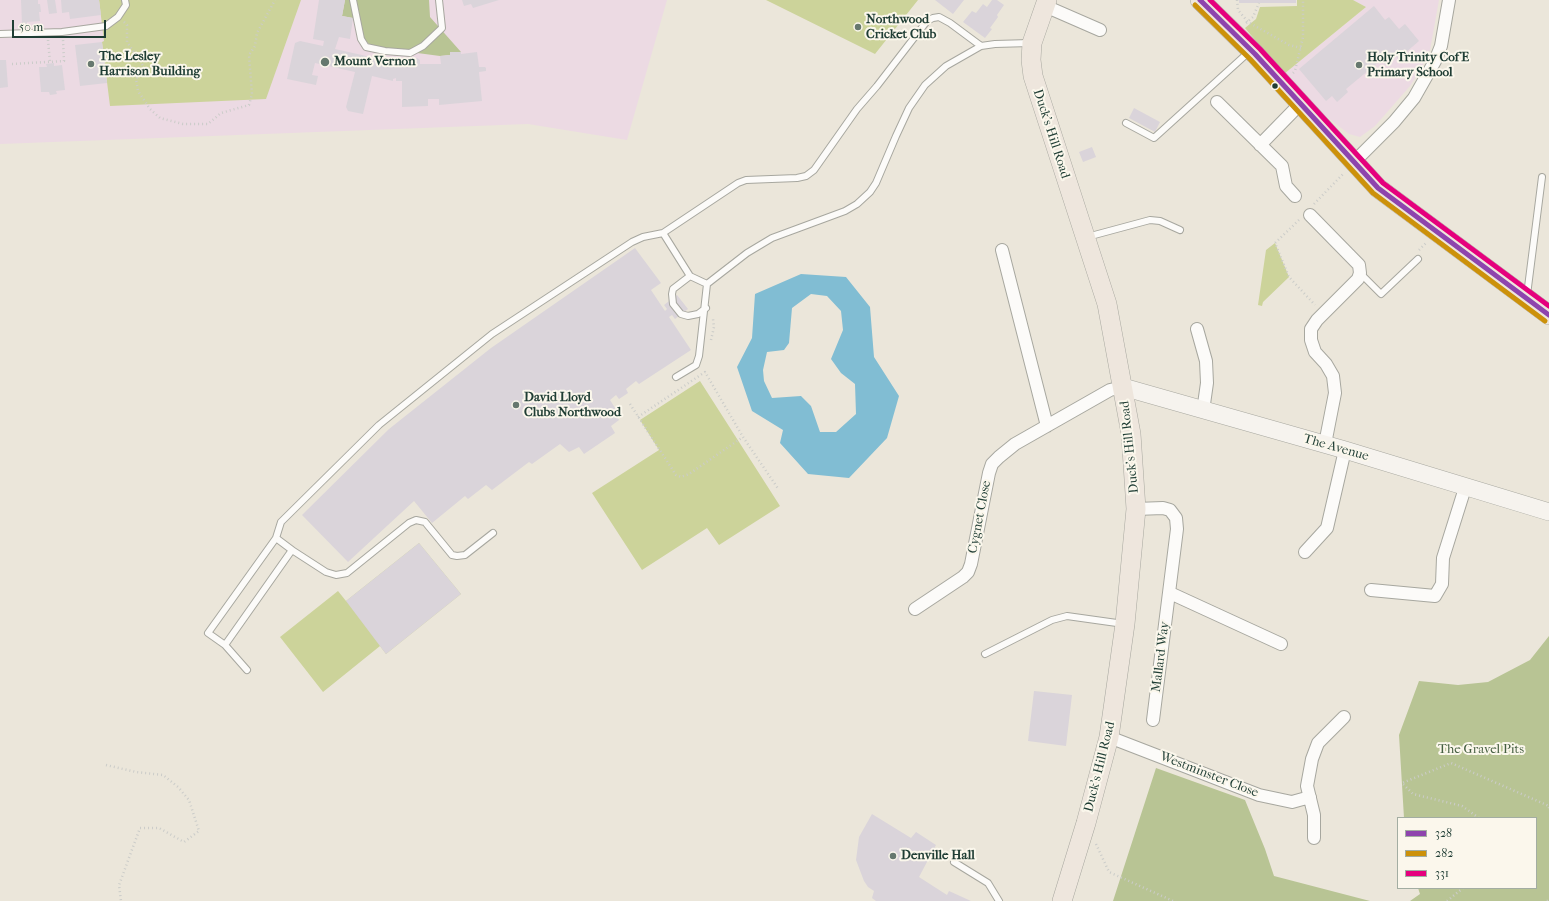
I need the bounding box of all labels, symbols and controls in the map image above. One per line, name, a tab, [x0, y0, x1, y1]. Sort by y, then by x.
scale bar	[14, 12, 108, 38]
place label: Northwood Cricket Club	[866, 12, 936, 43]
text: 50 m	[19, 20, 43, 34]
marker: Northwood Cricket Club	[853, 22, 863, 32]
place label: The Lesley Harrison Building	[99, 49, 200, 80]
place label: Holy Trinity CofE Primary School	[1367, 50, 1469, 81]
place label: Mount Vernon	[334, 54, 416, 70]
marker: Mount Vernon	[319, 56, 331, 68]
marker: The Lesley Harrison Building	[86, 59, 96, 69]
marker: Holy Trinity CofE Primary School	[1354, 60, 1364, 70]
unlabelled marker	[1270, 81, 1280, 91]
street label: Duck's Hill Road	[1029, 87, 1073, 181]
place label: David Lloyd Clubs Northwood	[524, 390, 621, 421]
marker: David Lloyd Clubs Northwood	[511, 400, 521, 410]
street label: Duck's Hill Road	[1117, 400, 1143, 494]
street label: The Avenue	[1301, 431, 1371, 465]
street label: Cygnet Close	[965, 479, 995, 555]
street label: Mallard Way	[1149, 621, 1173, 693]
street label: Duck's Hill Road	[1081, 720, 1119, 814]
park label: The Gravel Pits	[1438, 742, 1524, 758]
street label: Westminster Close	[1158, 749, 1260, 801]
legend	[1397, 817, 1537, 889]
text: 328	[1435, 826, 1452, 840]
text: 282	[1435, 846, 1453, 860]
place label: Denville Hall	[901, 848, 975, 864]
marker: Denville Hall	[888, 851, 898, 861]
text: 331	[1435, 866, 1449, 880]

